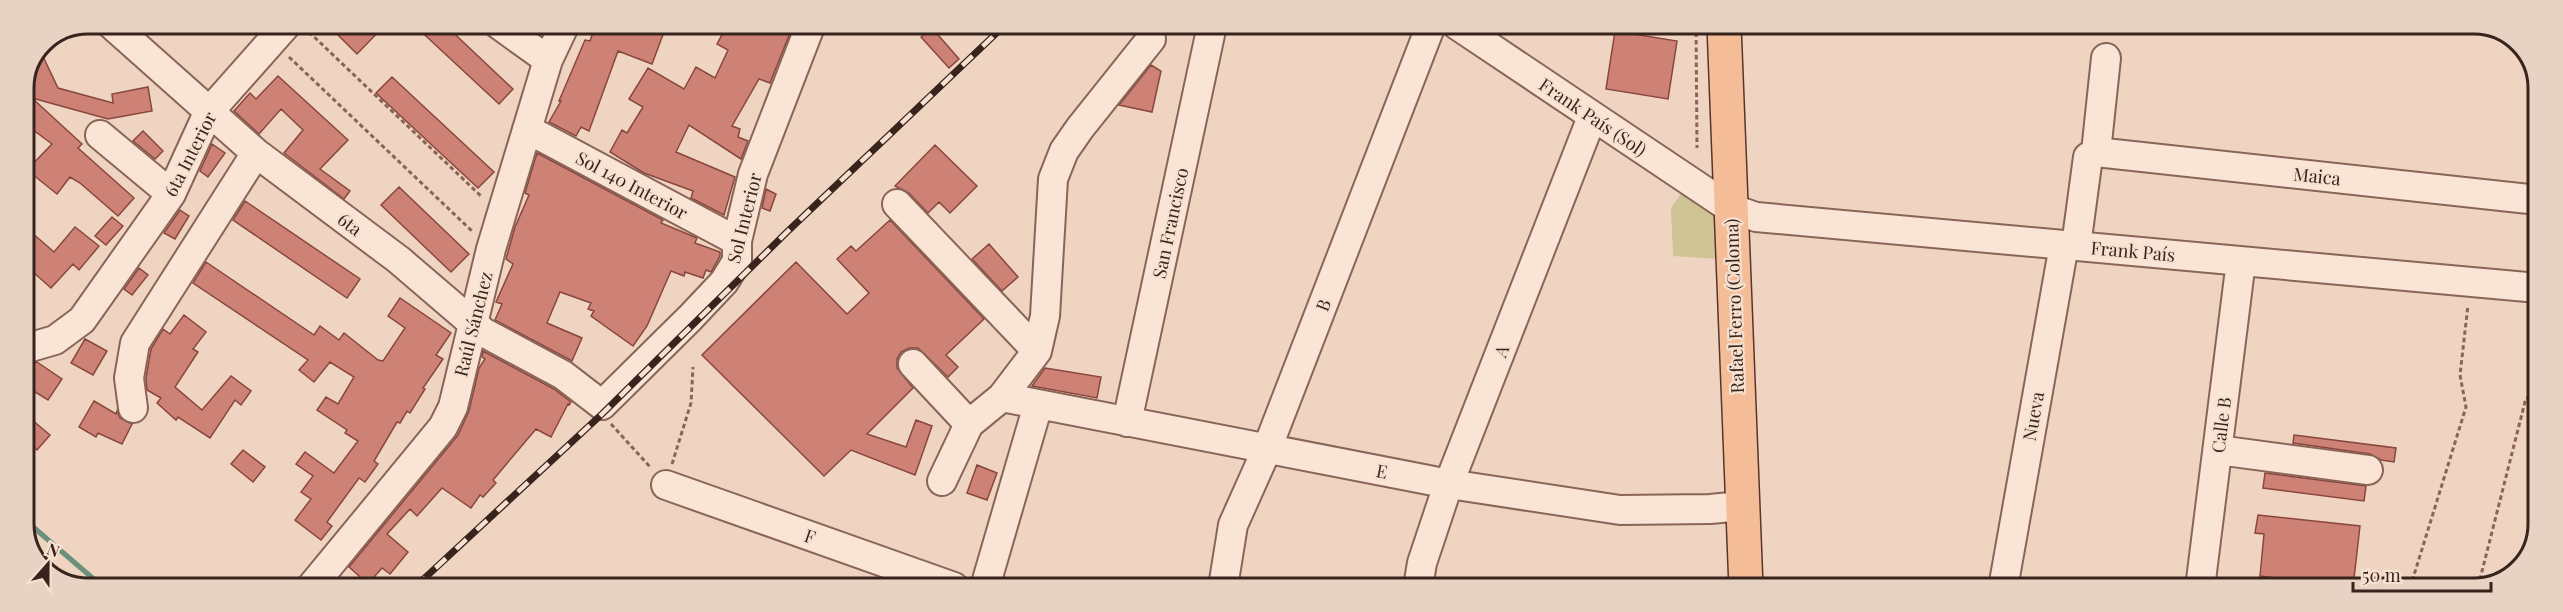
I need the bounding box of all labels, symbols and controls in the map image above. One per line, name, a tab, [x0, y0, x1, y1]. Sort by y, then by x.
street label: Frank País (Sol)	[1535, 72, 1651, 162]
street label: 6ta Interior	[158, 107, 222, 201]
street label: Sol 140 Interior	[572, 145, 692, 225]
street label: Maica	[2292, 162, 2342, 190]
street label: San Francisco	[1147, 165, 1193, 281]
street label: Sol Interior	[721, 170, 767, 266]
street label: 6ta	[333, 207, 367, 241]
street label: Rafael Ferro (Coloma)	[1719, 218, 1749, 394]
street label: Frank País	[2090, 235, 2176, 267]
street label: Raúl Sánchez	[448, 269, 498, 379]
street label: B	[1310, 295, 1336, 315]
street label: A	[1487, 341, 1514, 362]
street label: Nueva	[2017, 389, 2049, 443]
street label: Calle B	[2206, 396, 2236, 454]
street label: E	[1374, 458, 1390, 484]
street label: F	[801, 523, 819, 549]
north arrow	[18, 534, 78, 594]
text: N	[44, 538, 63, 562]
scale bar	[2353, 555, 2491, 593]
text: 50 m	[2362, 563, 2401, 587]

